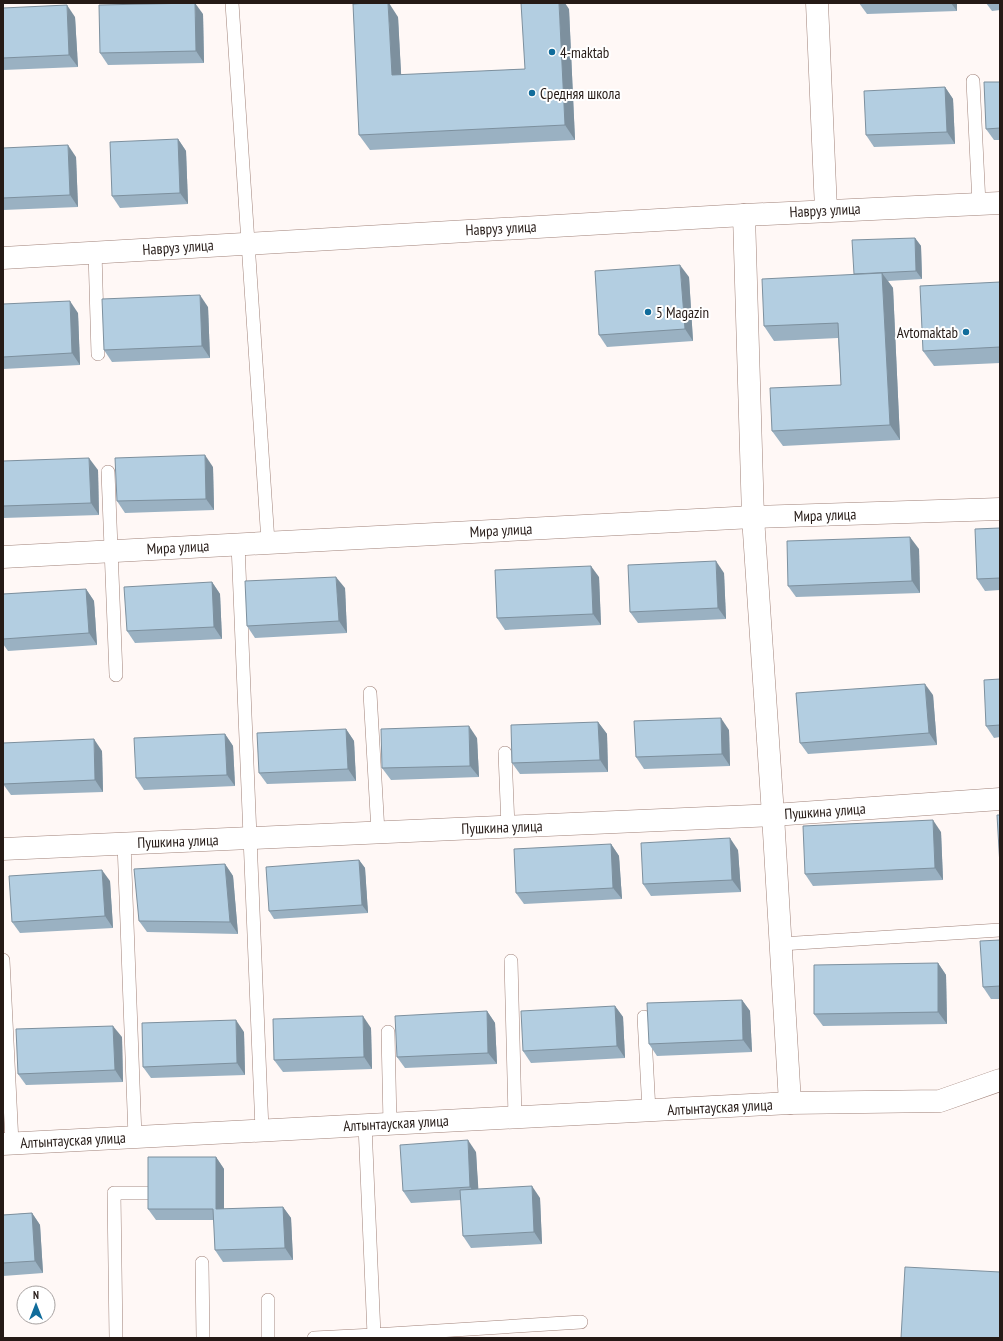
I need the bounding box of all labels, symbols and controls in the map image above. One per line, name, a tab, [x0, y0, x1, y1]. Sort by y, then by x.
place label: 4-maktab	[560, 43, 609, 62]
marker: 4-maktab	[547, 47, 557, 57]
place label: Средняя школа	[540, 84, 620, 103]
marker: Средняя школа	[527, 88, 537, 98]
street label: Навруз улица	[789, 199, 861, 221]
street label: Навруз улица	[465, 217, 537, 239]
street label: Навруз улица	[142, 235, 214, 259]
place label: 5 Magazin	[656, 303, 709, 322]
marker: 5 Magazin	[643, 307, 653, 317]
place label: Avtomaktab	[897, 323, 958, 342]
marker: Avtomaktab	[961, 327, 971, 337]
street label: Мира улица	[793, 504, 857, 526]
street label: Мира улица	[469, 519, 533, 541]
street label: Мира улица	[146, 536, 210, 558]
street label: Пушкина улица	[784, 799, 866, 823]
street label: Пушкина улица	[461, 816, 543, 838]
street label: Пушкина улица	[137, 830, 219, 852]
street label: Алтынтауская улица	[667, 1095, 773, 1119]
street label: Алтынтауская улица	[343, 1111, 449, 1135]
street label: Алтынтауская улица	[20, 1128, 126, 1152]
north arrow	[16, 1285, 56, 1325]
text: N	[33, 1288, 39, 1302]

